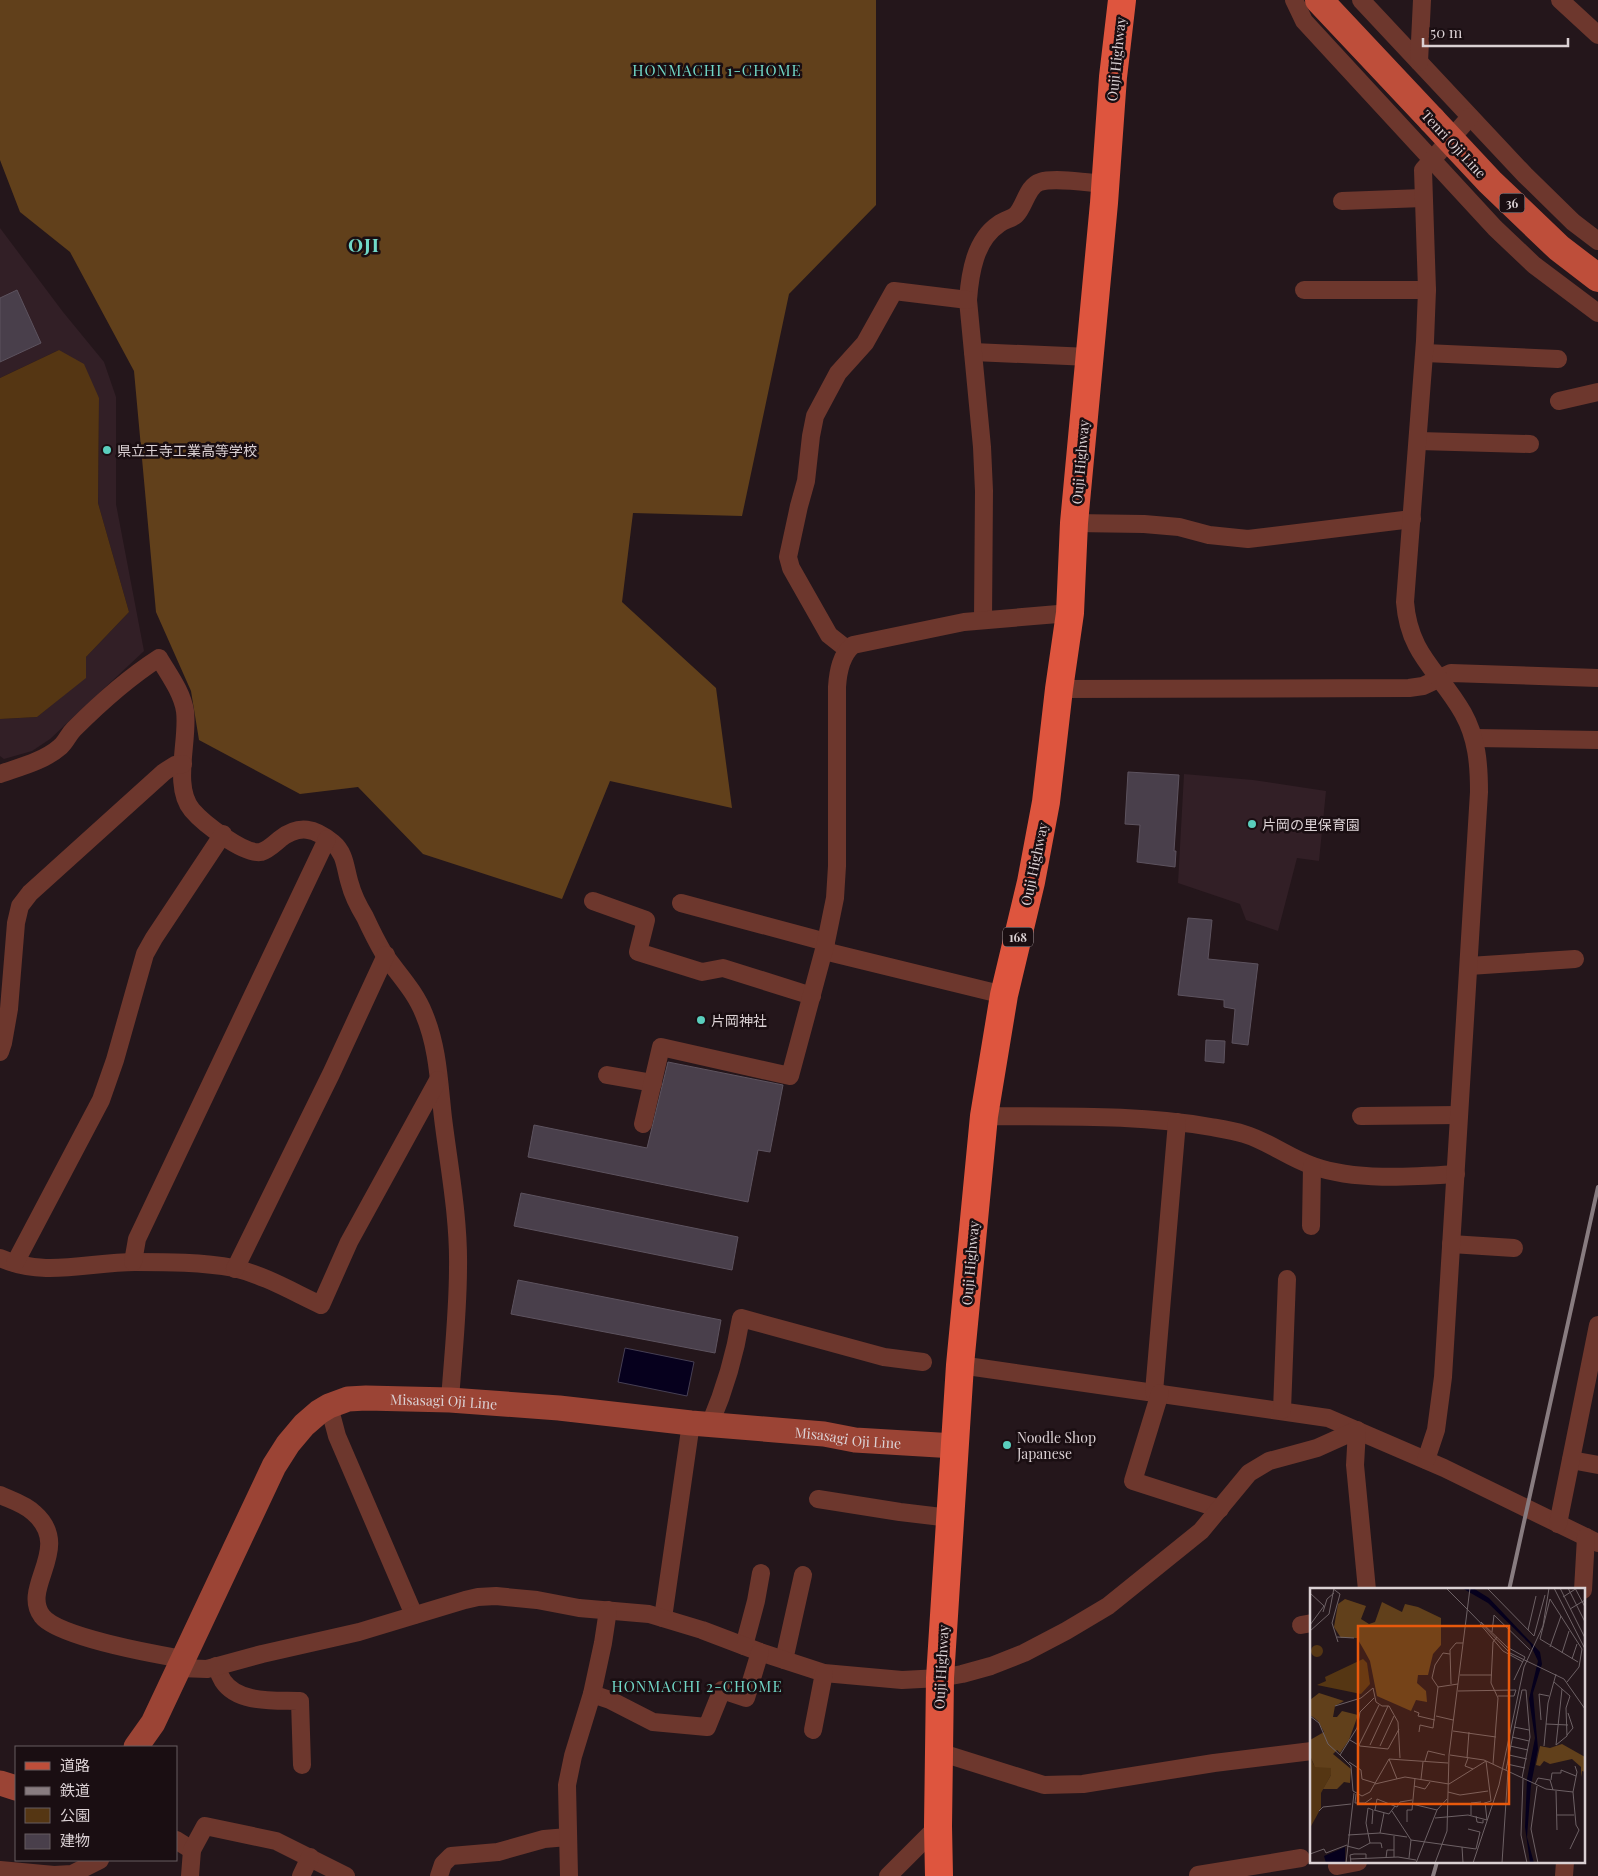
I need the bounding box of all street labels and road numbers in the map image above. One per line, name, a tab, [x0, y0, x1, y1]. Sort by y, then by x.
street label: Ouji Highway	[1102, 16, 1130, 102]
street label: Tenri Oji Line	[1417, 106, 1491, 182]
road number: 36	[1500, 194, 1524, 212]
street label: Ouji Highway	[1067, 419, 1093, 505]
street label: Ouji Highway	[1016, 821, 1052, 907]
road number: 168	[1003, 928, 1033, 946]
street label: Ouji Highway	[957, 1220, 983, 1306]
street label: Misasagi Oji Line	[390, 1389, 498, 1413]
street label: Misasagi Oji Line	[794, 1422, 902, 1452]
street label: Ouji Highway	[929, 1624, 953, 1710]

